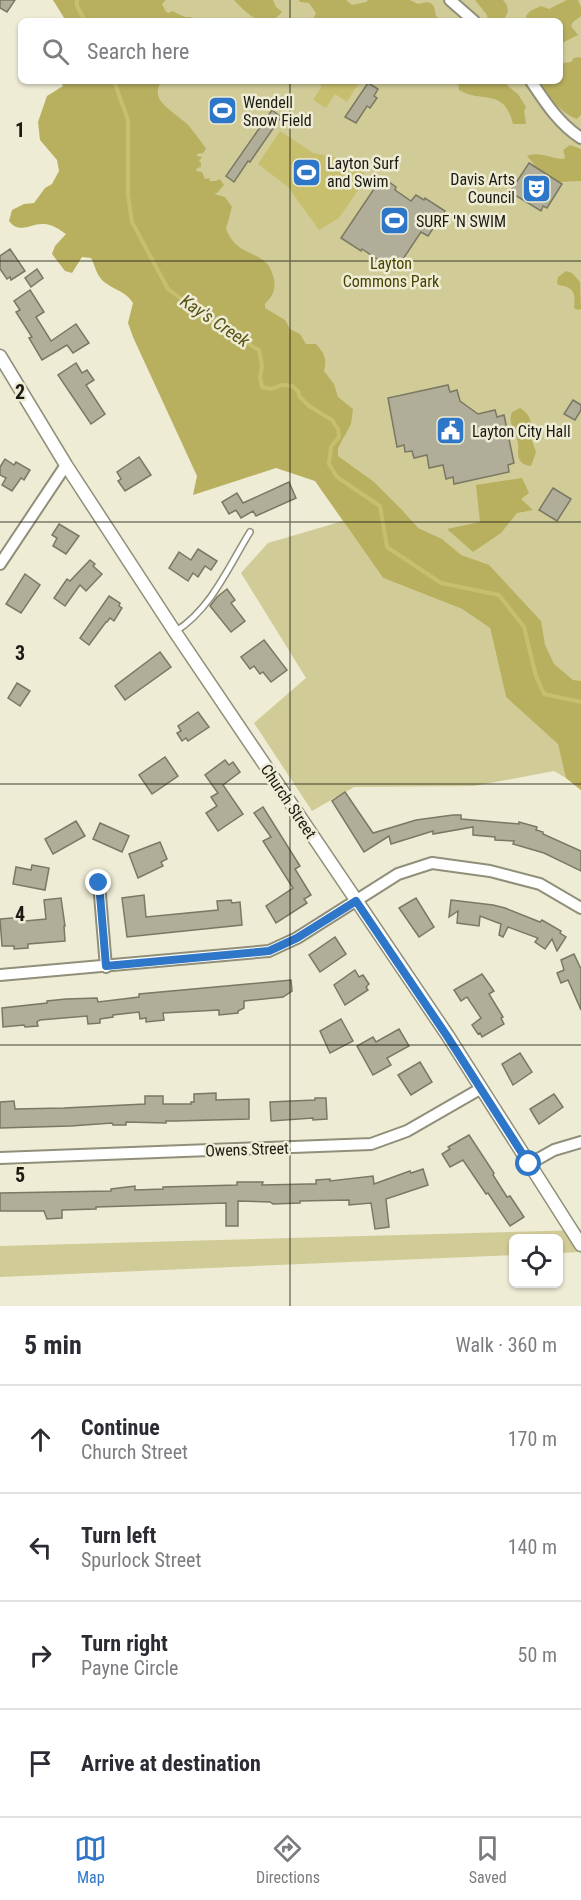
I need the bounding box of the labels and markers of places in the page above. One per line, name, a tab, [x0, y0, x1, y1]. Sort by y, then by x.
place label: Wendell Snow Field	[243, 93, 312, 130]
sports icon: Wendell Snow Field	[206, 95, 238, 127]
place label: Layton Surf and Swim	[327, 154, 399, 191]
sports icon: Layton Surf and Swim	[290, 156, 322, 188]
place label: Davis Arts Council	[450, 170, 515, 207]
theatre icon: Davis Arts Council	[520, 172, 552, 204]
sports icon: SURF 'N SWIM	[379, 205, 411, 237]
place label: SURF 'N SWIM	[416, 212, 506, 231]
public building icon: Layton City Hall	[435, 415, 467, 447]
place label: Layton City Hall	[472, 422, 571, 441]

